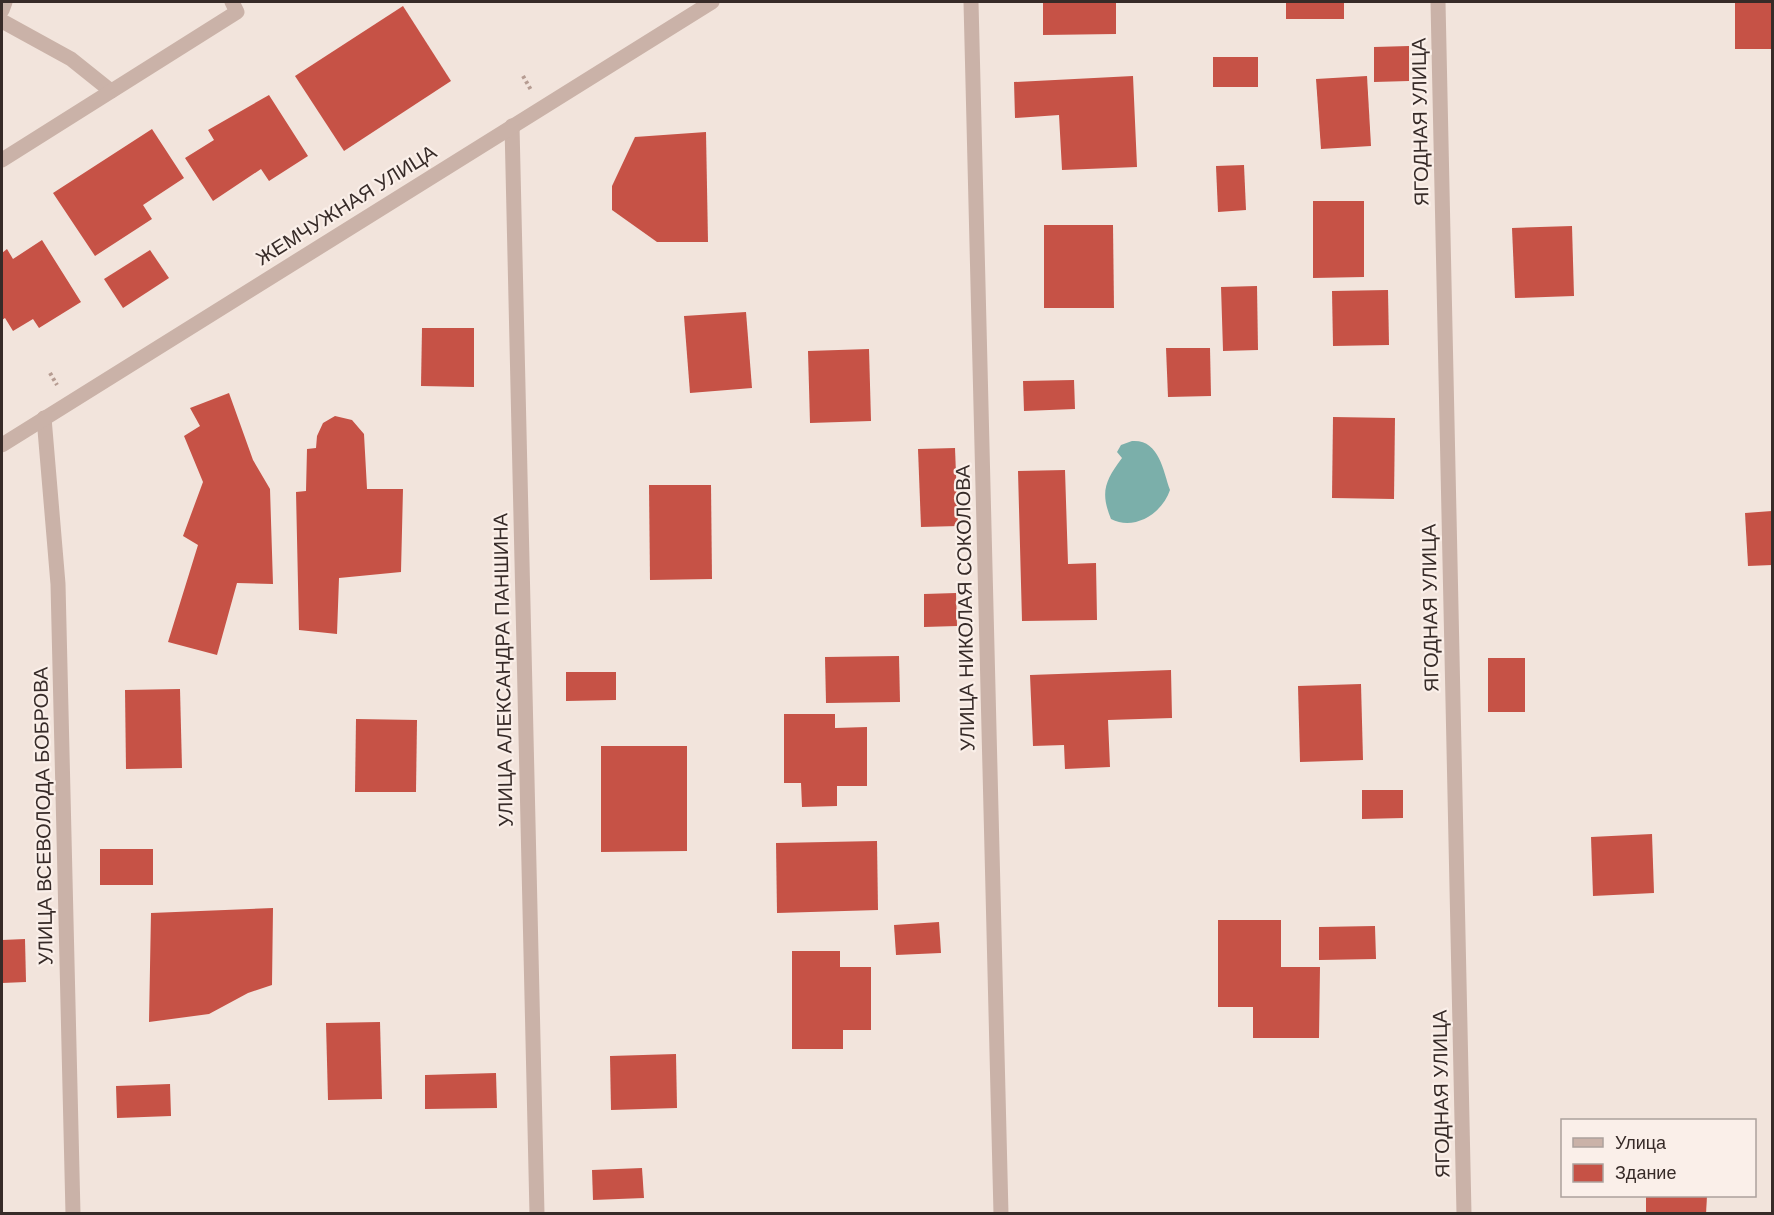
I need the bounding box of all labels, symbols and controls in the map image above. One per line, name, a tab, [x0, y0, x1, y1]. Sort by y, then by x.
street label: ЯГОДНАЯ УЛИЦА	[1408, 37, 1432, 206]
street label: ЖЕМЧУЖНАЯ УЛИЦА	[252, 140, 441, 269]
street label: УЛИЦА НИКОЛАЯ СОКОЛОВА	[951, 464, 978, 751]
street label: УЛИЦА АЛЕКСАНДРА ПАНШИНА	[489, 512, 517, 827]
street label: ЯГОДНАЯ УЛИЦА	[1418, 523, 1442, 692]
street label: УЛИЦА ВСЕВОЛОДА БОБРОВА	[29, 666, 57, 965]
street label: ЯГОДНАЯ УЛИЦА	[1429, 1009, 1453, 1178]
legend	[1561, 1119, 1756, 1197]
text: Улица	[1615, 1133, 1667, 1153]
text: Здание	[1615, 1163, 1676, 1183]

